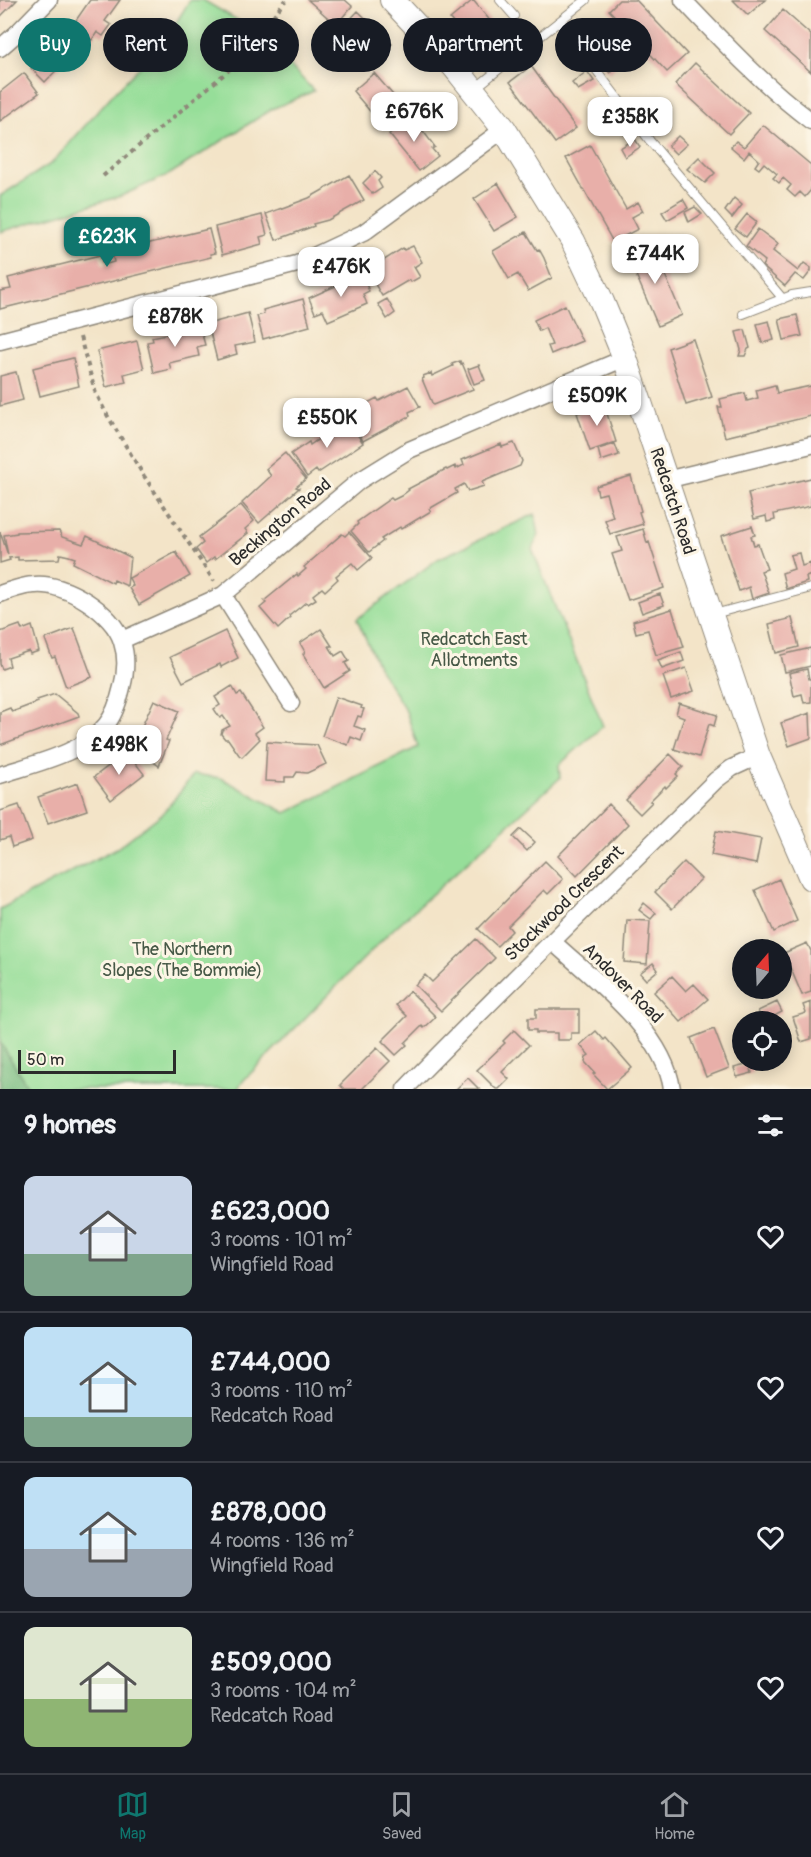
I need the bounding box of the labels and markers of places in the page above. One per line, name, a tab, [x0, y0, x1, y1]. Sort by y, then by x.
pin: £676K	[372, 92, 456, 143]
pin: £358K	[588, 97, 672, 148]
pin: £623K	[65, 217, 149, 268]
pin: £744K	[613, 234, 697, 285]
pin: £476K	[299, 247, 383, 298]
pin: £878K	[133, 297, 217, 348]
pin: £509K	[555, 376, 639, 427]
pin: £550K	[285, 398, 369, 449]
pin: £498K	[77, 725, 161, 776]

